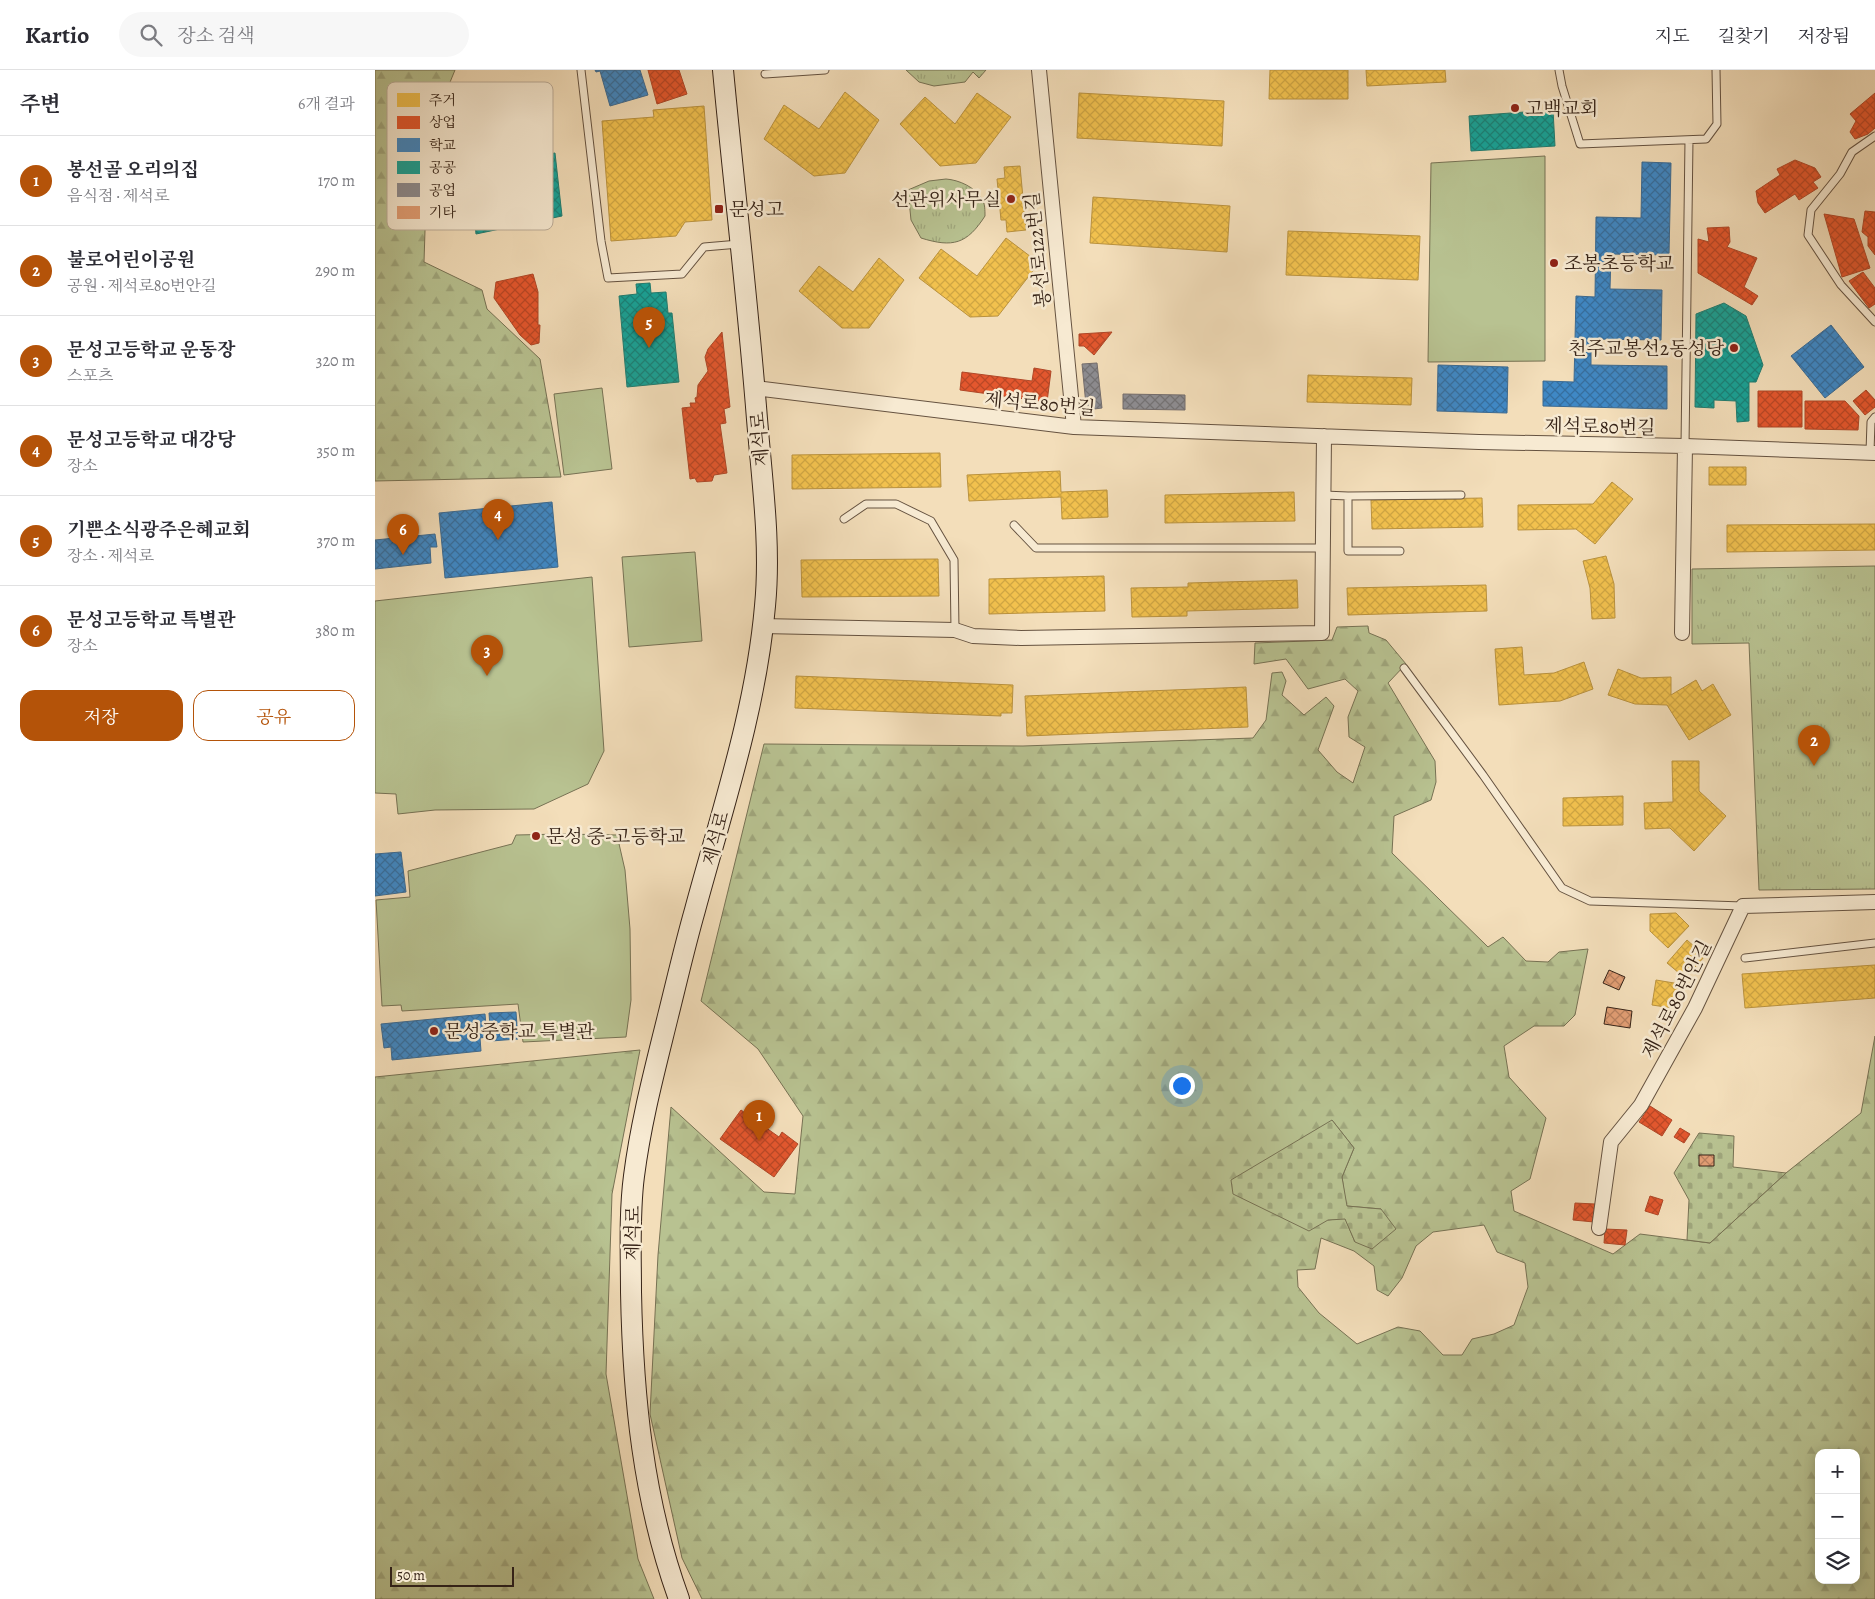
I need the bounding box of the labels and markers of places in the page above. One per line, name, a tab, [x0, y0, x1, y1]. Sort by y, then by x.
place label: 고백교회	[1525, 96, 1598, 122]
marker: 고백교회	[1509, 102, 1521, 114]
place label: 선관위사무실	[891, 187, 1001, 213]
marker: 선관위사무실	[1005, 193, 1017, 205]
place label: 문성고	[729, 197, 784, 223]
marker: 문성고	[713, 203, 725, 215]
place label: 조봉초등학교	[1564, 251, 1674, 277]
marker: 조봉초등학교	[1548, 257, 1560, 269]
pin: 5	[633, 307, 665, 348]
place label: 천주교봉선2동성당	[1568, 336, 1725, 362]
marker: 천주교봉선2동성당	[1728, 342, 1740, 354]
pin: 4	[482, 499, 514, 540]
pin: 6	[387, 514, 419, 555]
pin: 3	[471, 635, 503, 676]
pin: 2	[1798, 725, 1830, 766]
place label: 문성 중-고등학교	[546, 824, 685, 850]
marker: 문성 중-고등학교	[530, 830, 542, 842]
place label: 문성중학교 특별관	[444, 1019, 595, 1045]
marker: 문성중학교 특별관	[428, 1025, 440, 1037]
pin: 1	[743, 1100, 775, 1141]

